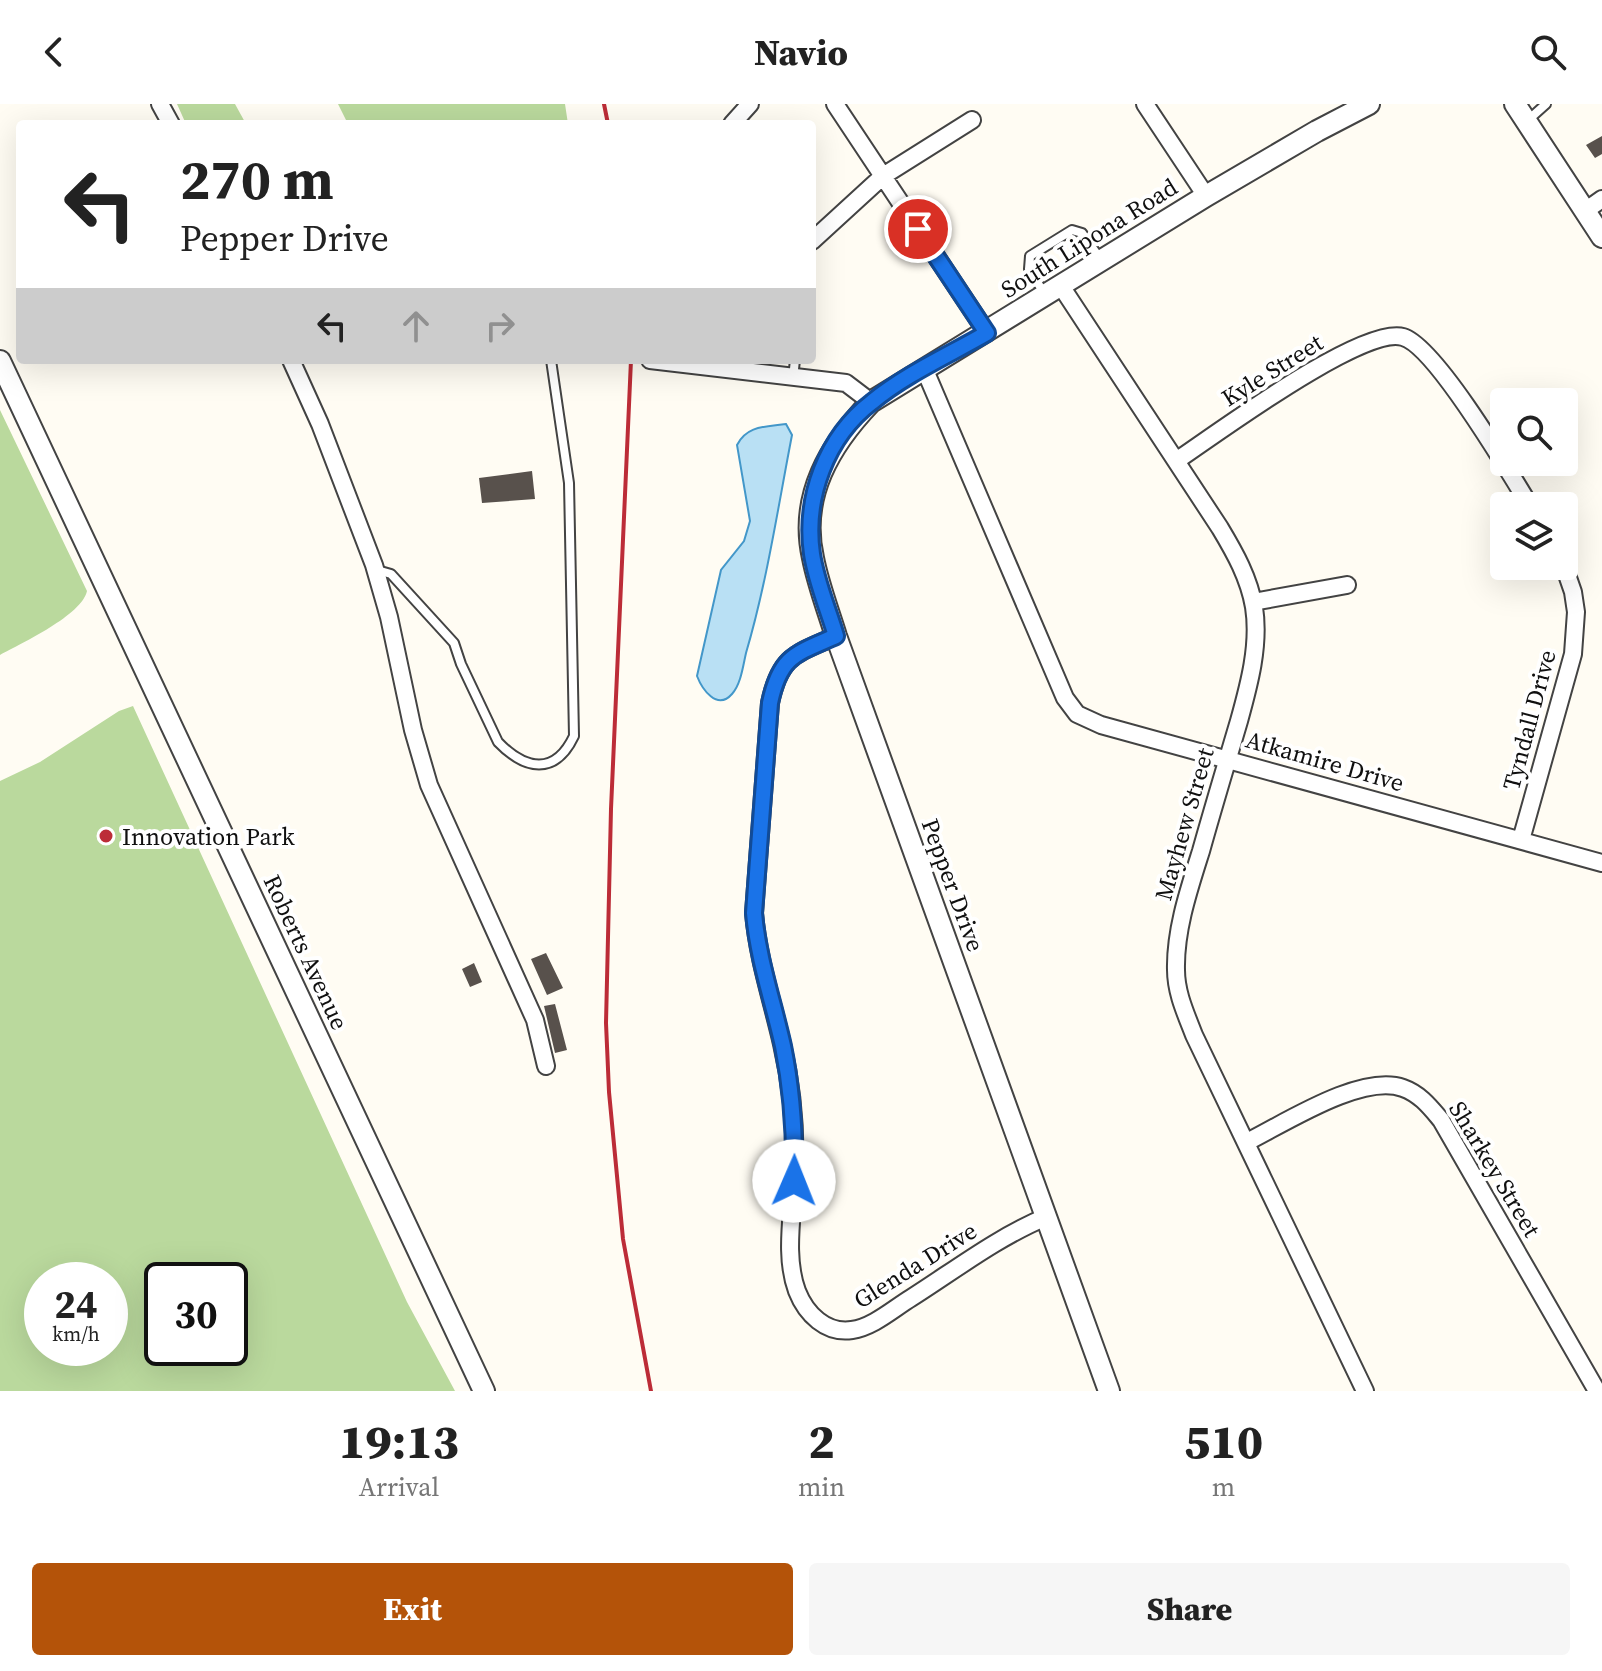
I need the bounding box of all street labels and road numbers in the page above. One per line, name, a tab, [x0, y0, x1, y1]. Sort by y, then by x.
street label: South Lipona Road	[995, 170, 1184, 306]
street label: Kyle Street	[1215, 326, 1329, 414]
street label: Tyndall Drive	[1494, 646, 1564, 794]
street label: Atkamire Drive	[1242, 723, 1408, 799]
street label: Mayhew Street	[1146, 744, 1222, 904]
street label: Pepper Drive	[914, 814, 992, 956]
street label: Roberts Avenue	[256, 869, 356, 1035]
street label: Sharkey Street	[1441, 1095, 1549, 1243]
street label: Glenda Drive	[847, 1214, 983, 1316]

